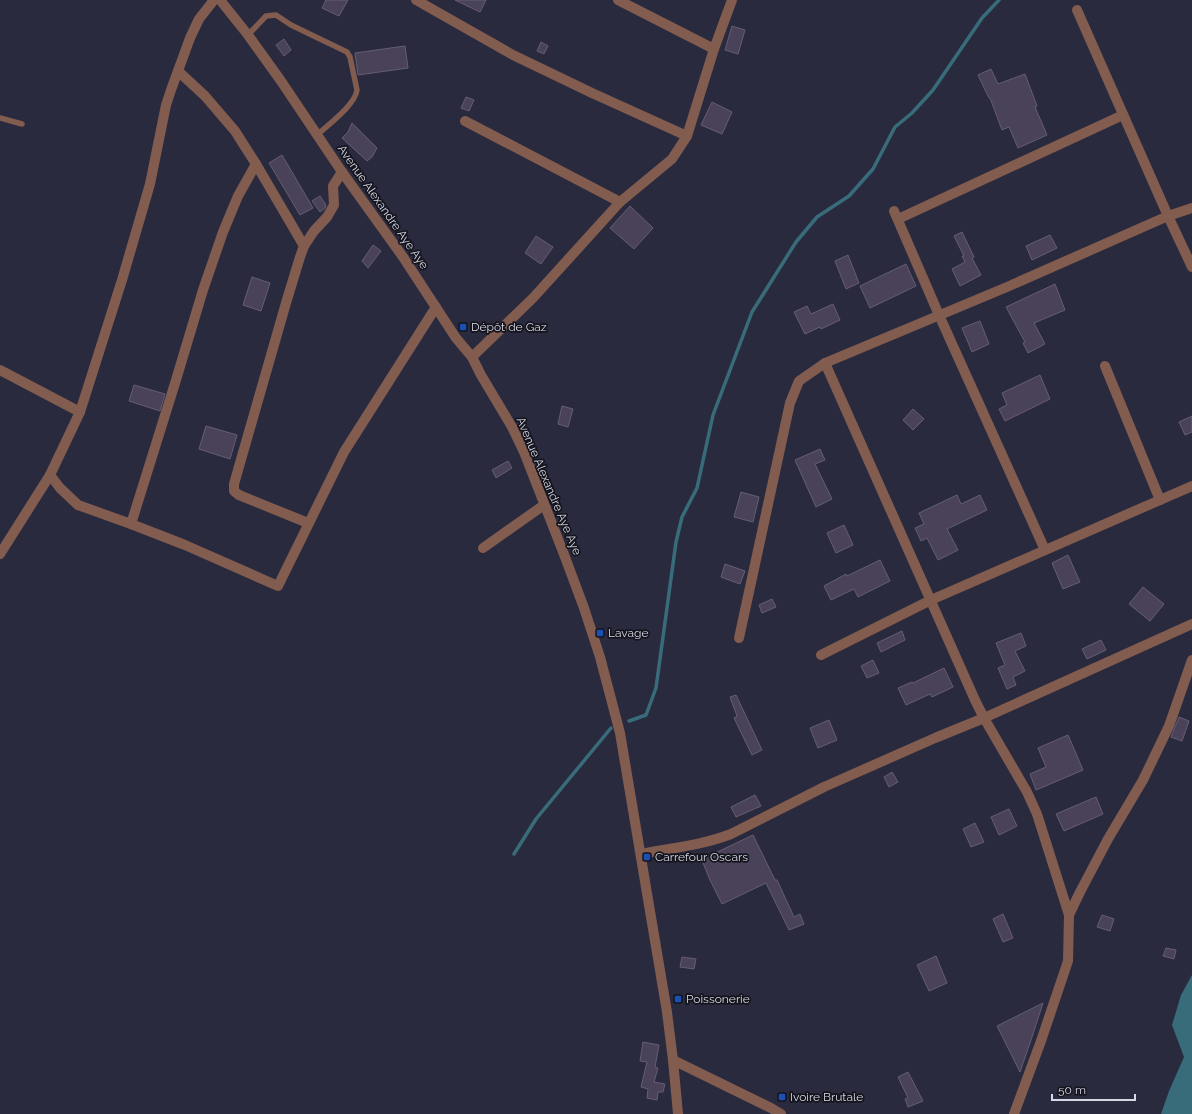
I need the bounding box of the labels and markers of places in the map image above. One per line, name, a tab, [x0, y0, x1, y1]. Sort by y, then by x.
place label: Dépôt de Gaz	[471, 320, 547, 334]
marker: Dépôt de Gaz	[458, 322, 468, 332]
place label: Lavage	[608, 626, 649, 640]
marker: Lavage	[595, 628, 605, 638]
place label: Carrefour Oscars	[655, 850, 748, 864]
marker: Carrefour Oscars	[642, 852, 652, 862]
place label: Poissonerie	[686, 992, 750, 1006]
marker: Poissonerie	[673, 994, 683, 1004]
place label: Ivoire Brutale	[790, 1090, 863, 1104]
marker: Ivoire Brutale	[777, 1092, 787, 1102]

